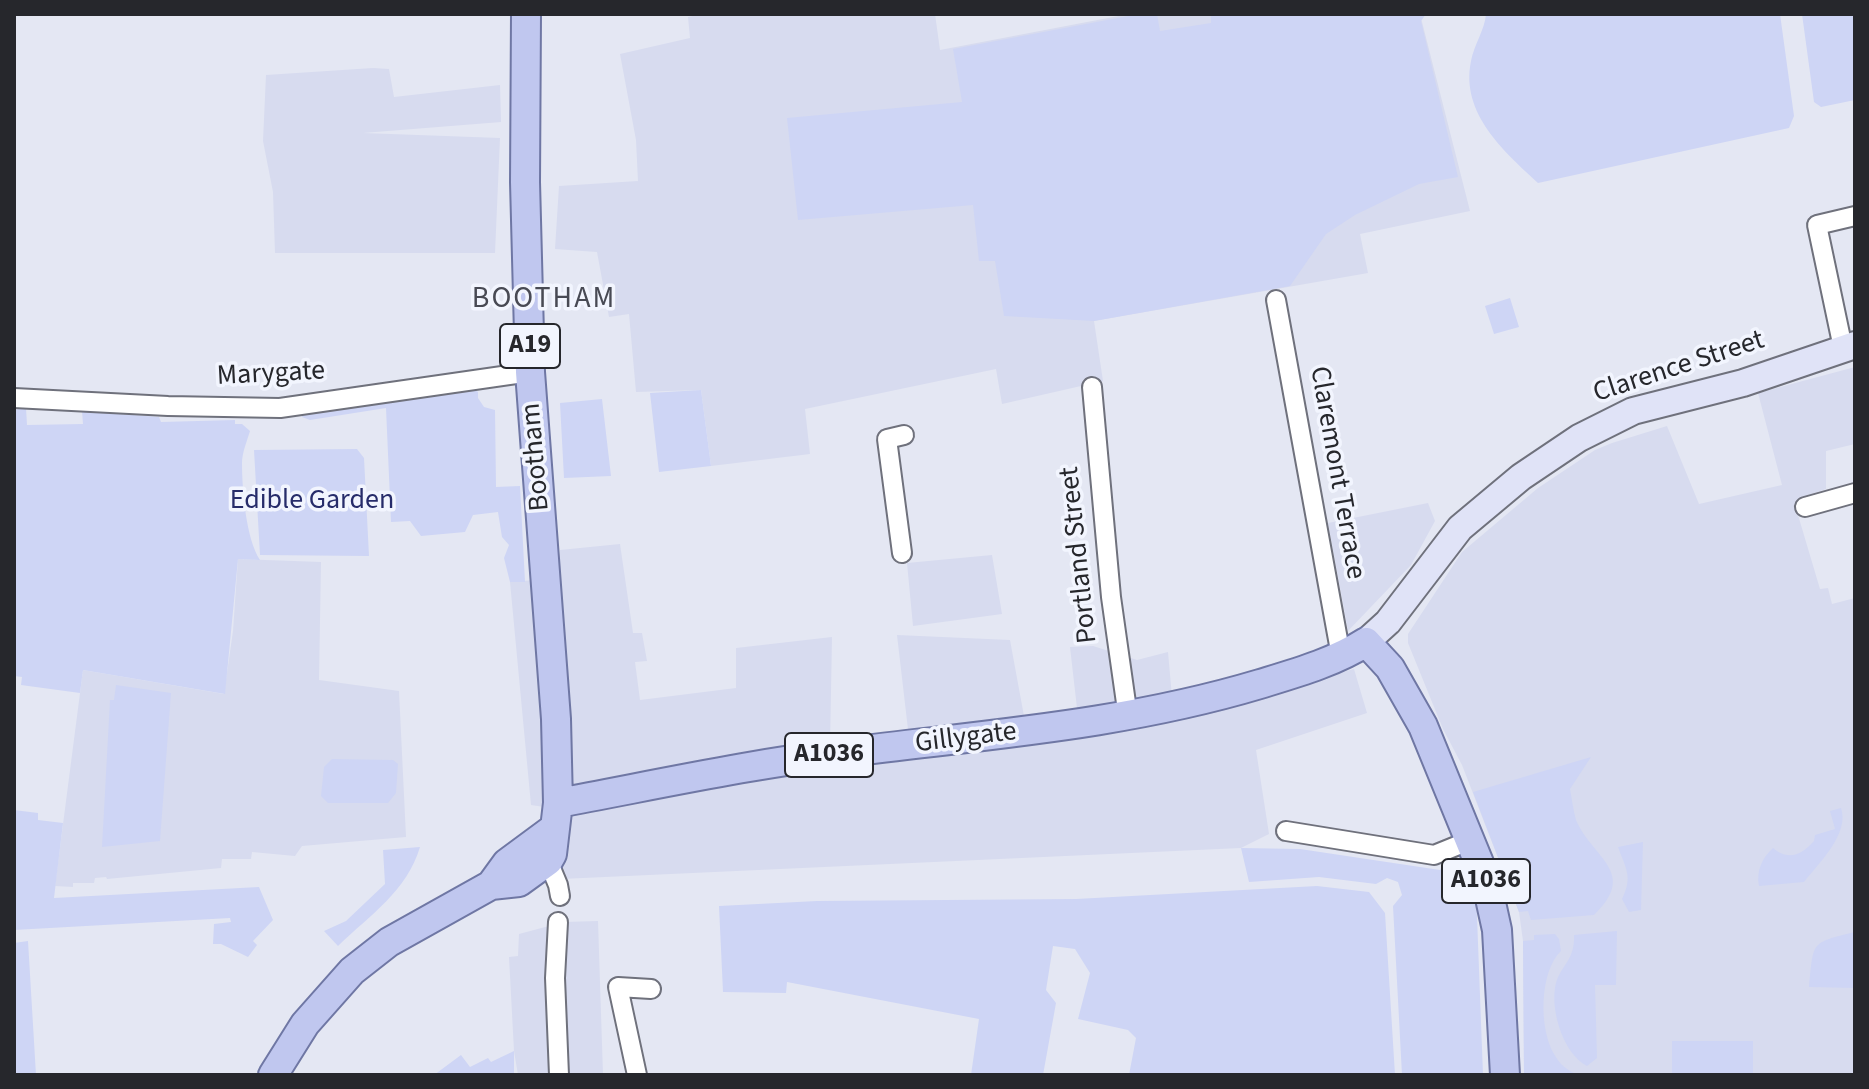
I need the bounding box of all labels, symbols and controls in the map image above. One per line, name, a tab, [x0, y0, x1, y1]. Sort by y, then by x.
district label: BOOTHAM	[472, 282, 616, 318]
road number: A19	[500, 324, 560, 368]
street label: Clarence Street	[1589, 325, 1769, 411]
street label: Marygate	[216, 355, 326, 395]
street label: Claremont Terrace	[1301, 364, 1371, 582]
street label: Bootham	[516, 402, 558, 512]
street label: Portland Street	[1054, 465, 1106, 645]
park label: Edible Garden	[230, 485, 394, 519]
street label: Gillygate	[913, 716, 1019, 762]
road number: A1036	[785, 733, 873, 777]
road number: A1036	[1442, 859, 1530, 903]

